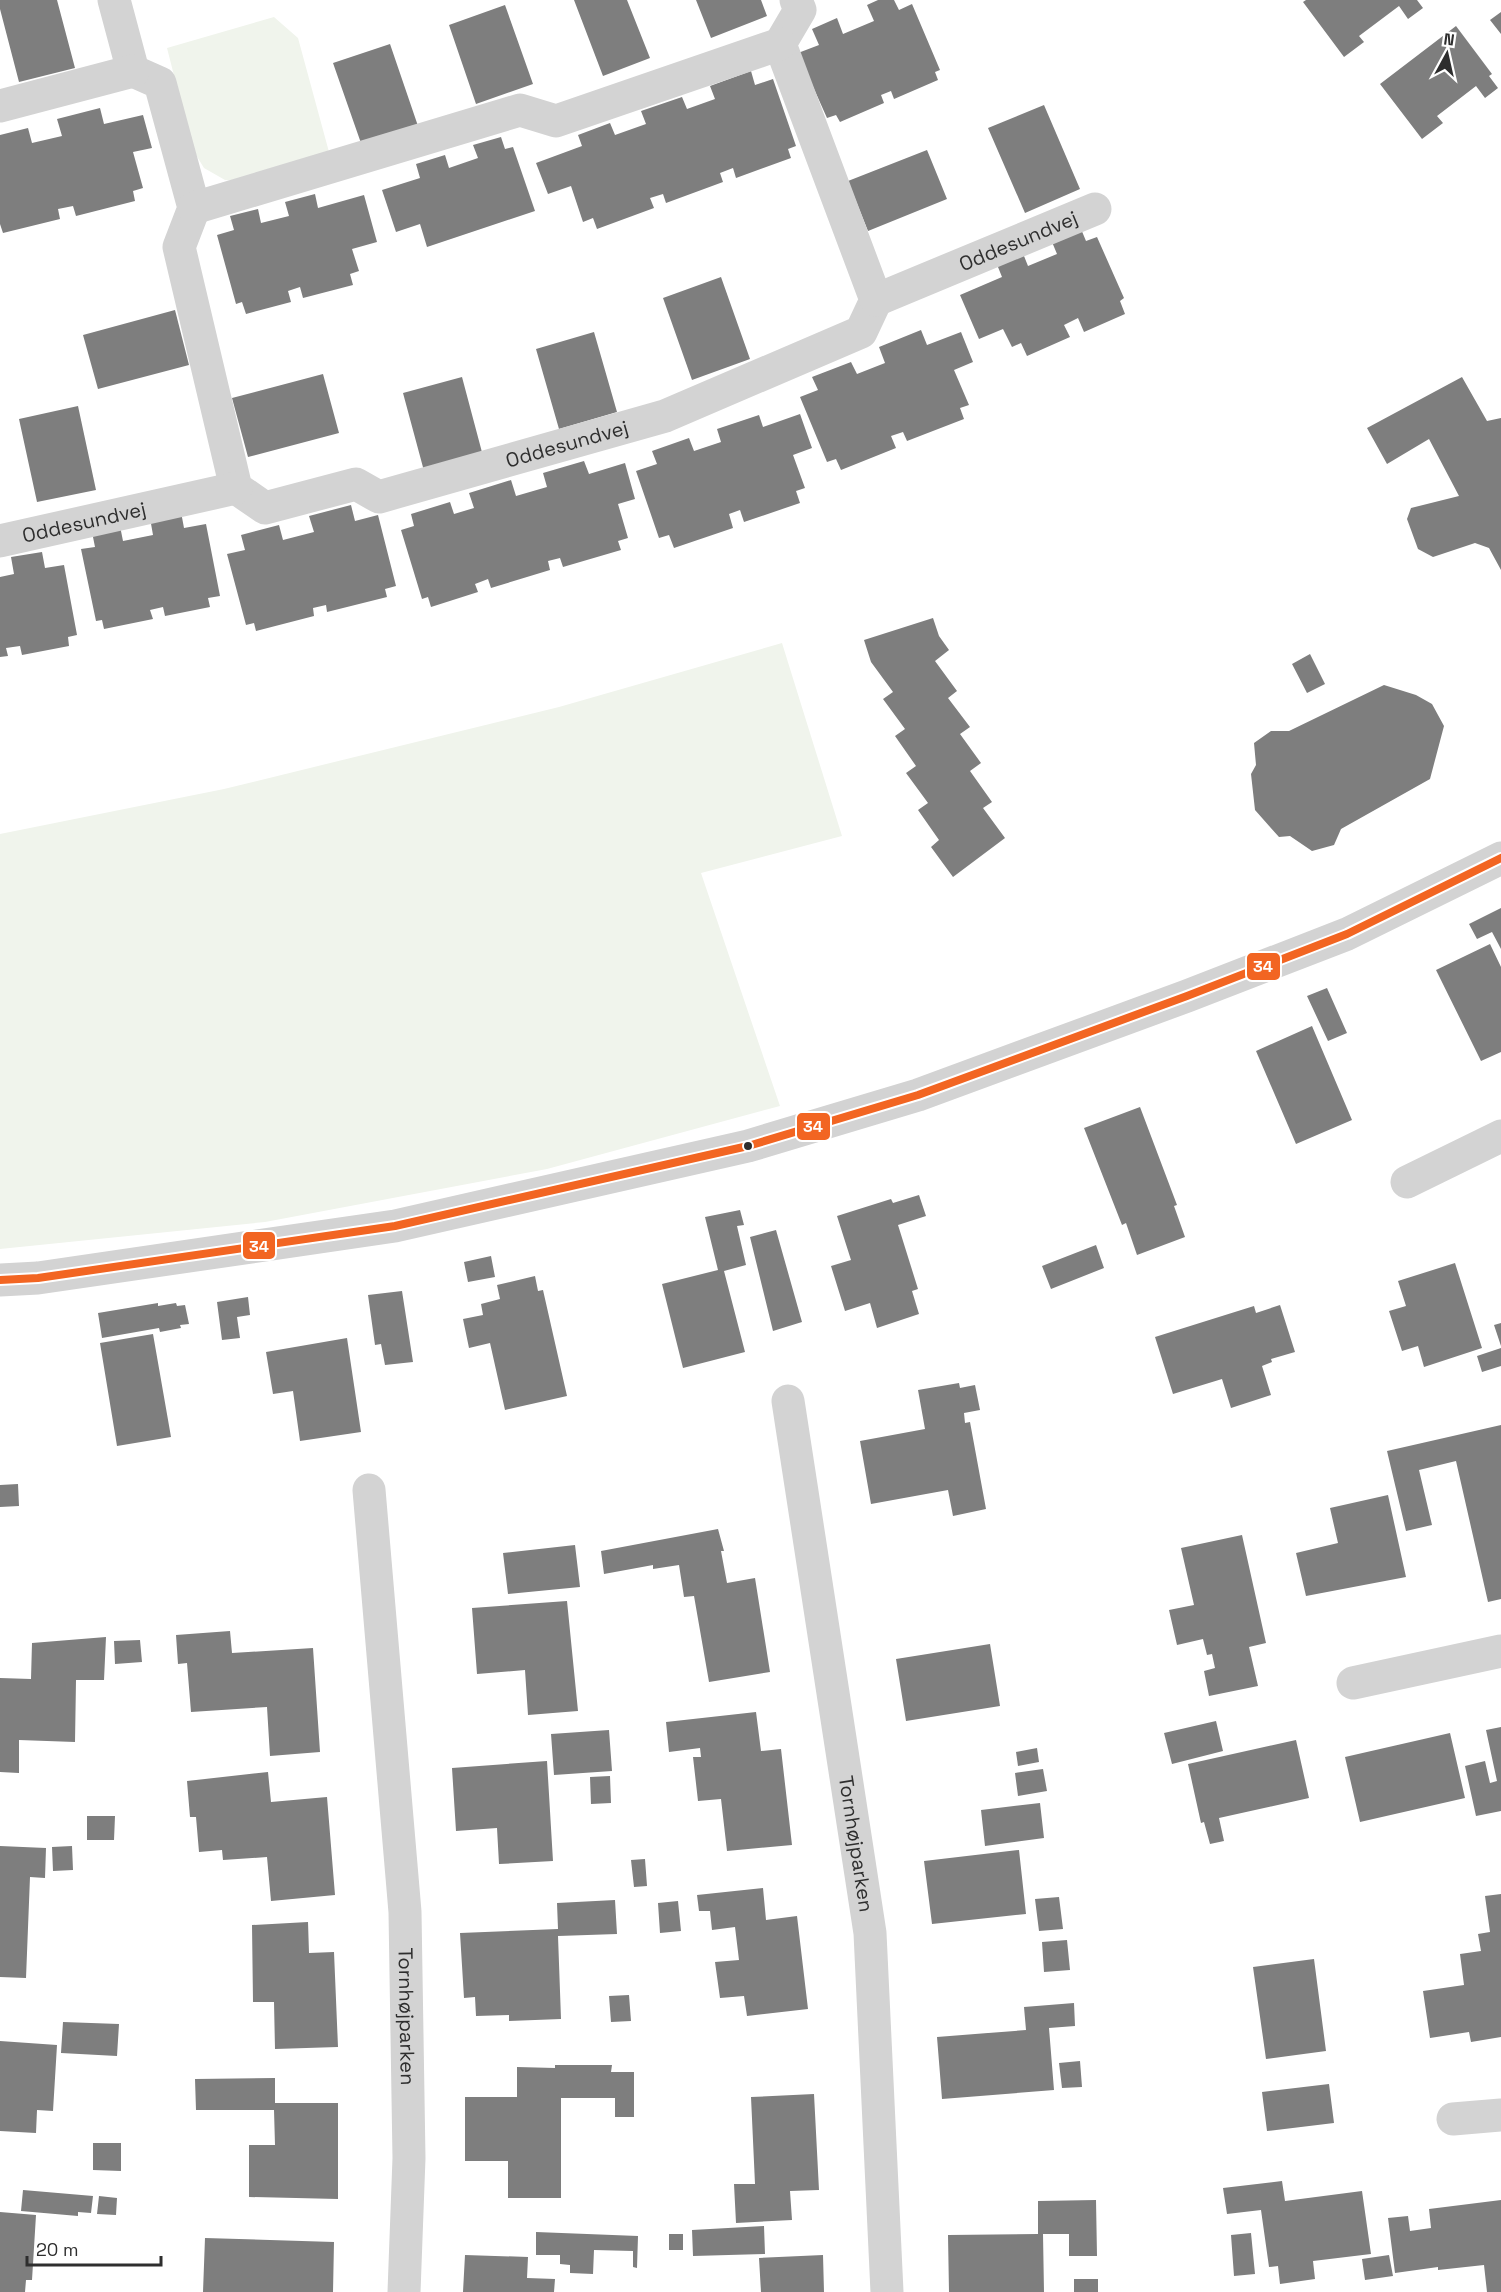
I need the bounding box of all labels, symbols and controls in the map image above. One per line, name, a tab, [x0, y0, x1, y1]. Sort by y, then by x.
north arrow	[1417, 24, 1477, 84]
text: N	[1442, 28, 1456, 51]
street label: Oddesundvej	[955, 205, 1081, 277]
street label: Oddesundvej	[503, 414, 631, 473]
street label: Oddesundvej	[20, 496, 148, 549]
line badge: 34	[1246, 952, 1281, 981]
text: 34	[1253, 956, 1273, 977]
line badge: 34	[796, 1112, 831, 1141]
text: 34	[803, 1116, 823, 1137]
unlabelled marker	[742, 1140, 754, 1152]
line badge: 34	[242, 1231, 276, 1260]
text: 34	[249, 1236, 269, 1257]
street label: Tornhøjparken	[833, 1774, 880, 1914]
street label: Tornhøjparken	[393, 1947, 421, 2086]
scale bar	[27, 2229, 160, 2267]
text: 20 m	[36, 2238, 79, 2261]

